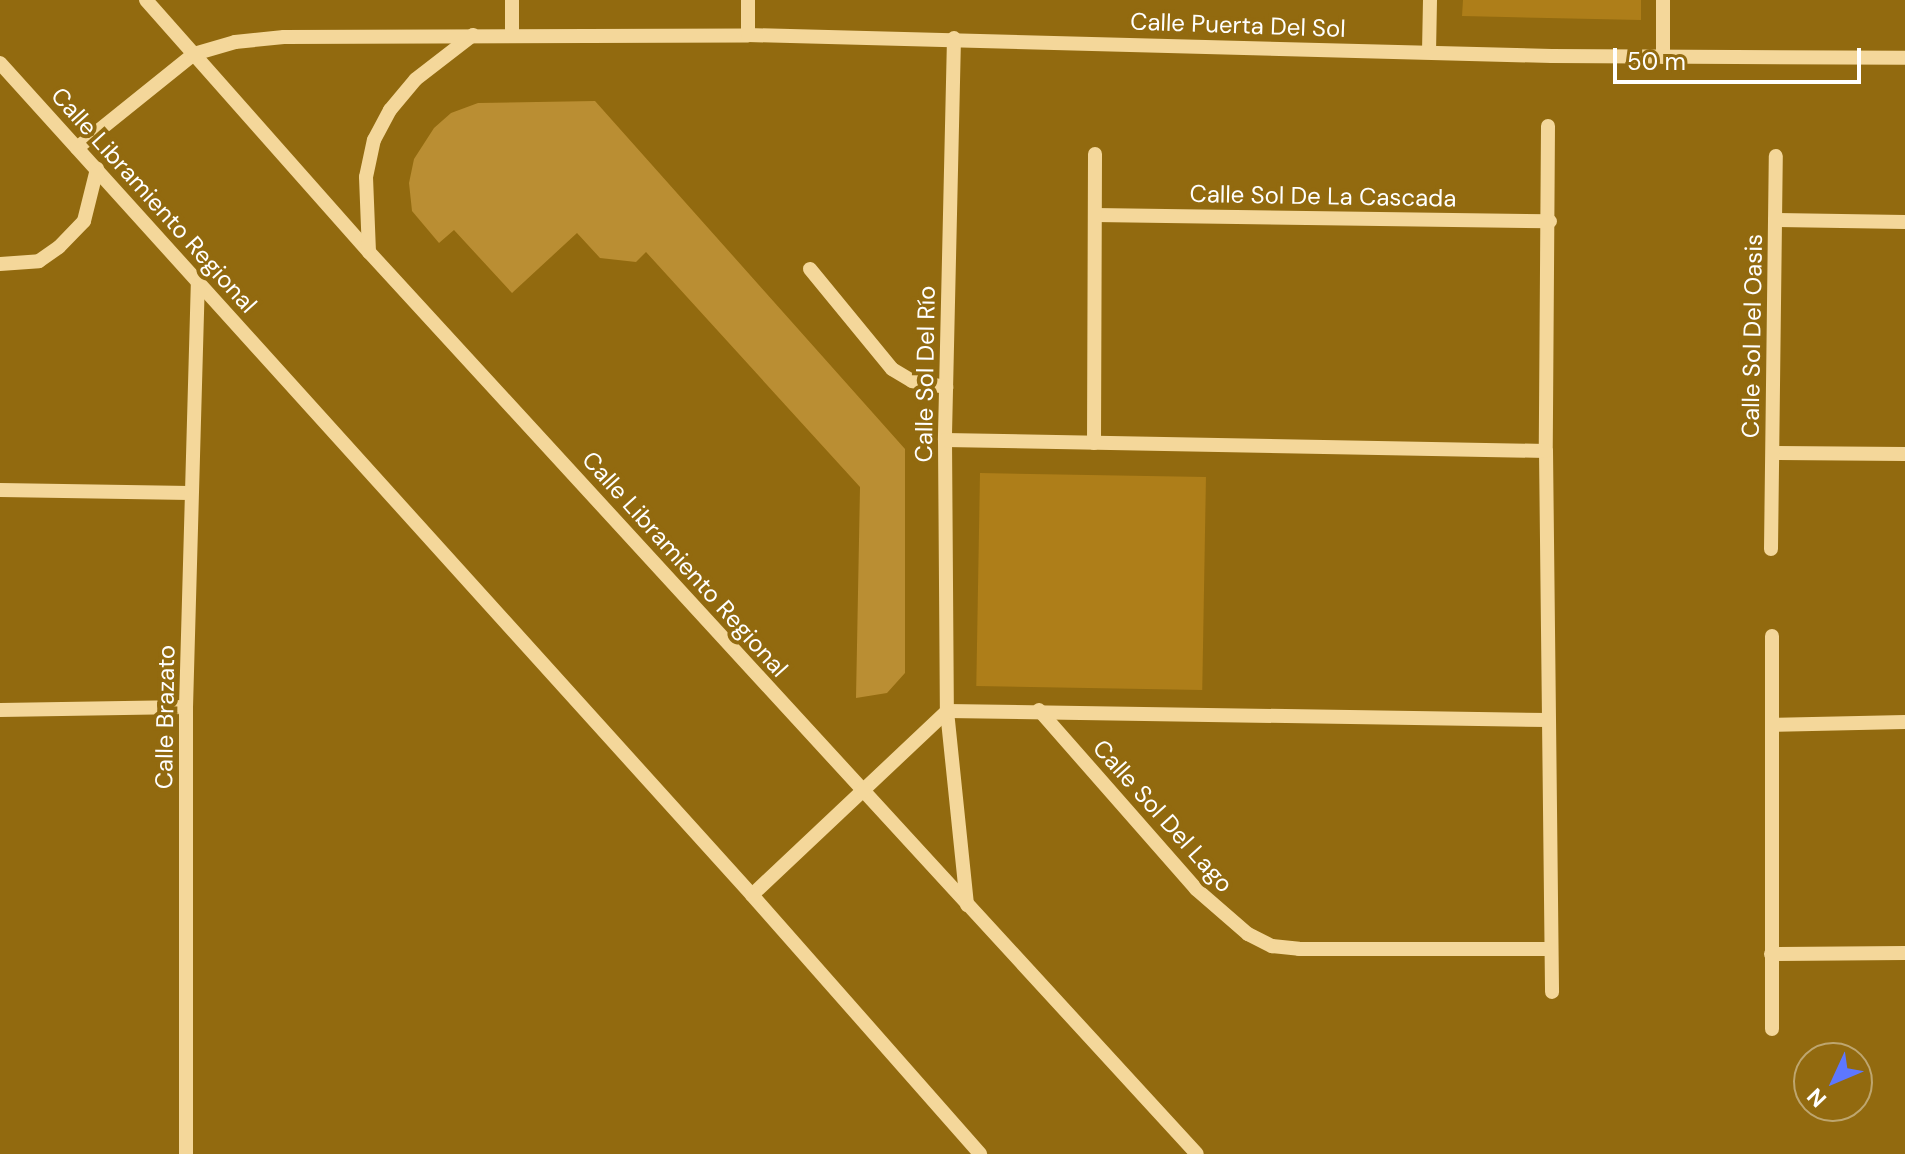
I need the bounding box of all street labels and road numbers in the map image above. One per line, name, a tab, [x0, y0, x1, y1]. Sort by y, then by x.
street label: Calle Puerta Del Sol	[1130, 7, 1346, 43]
street label: Calle Libramiento Regional	[45, 81, 263, 319]
street label: Calle Sol De La Cascada	[1189, 179, 1457, 213]
street label: Calle Sol Del Oasis	[1736, 234, 1768, 438]
street label: Calle Sol Del Río	[909, 285, 941, 463]
street label: Calle Libramiento Regional	[576, 445, 794, 683]
street label: Calle Brazato	[149, 645, 181, 789]
street label: Calle Sol Del Lago	[1087, 734, 1239, 898]

